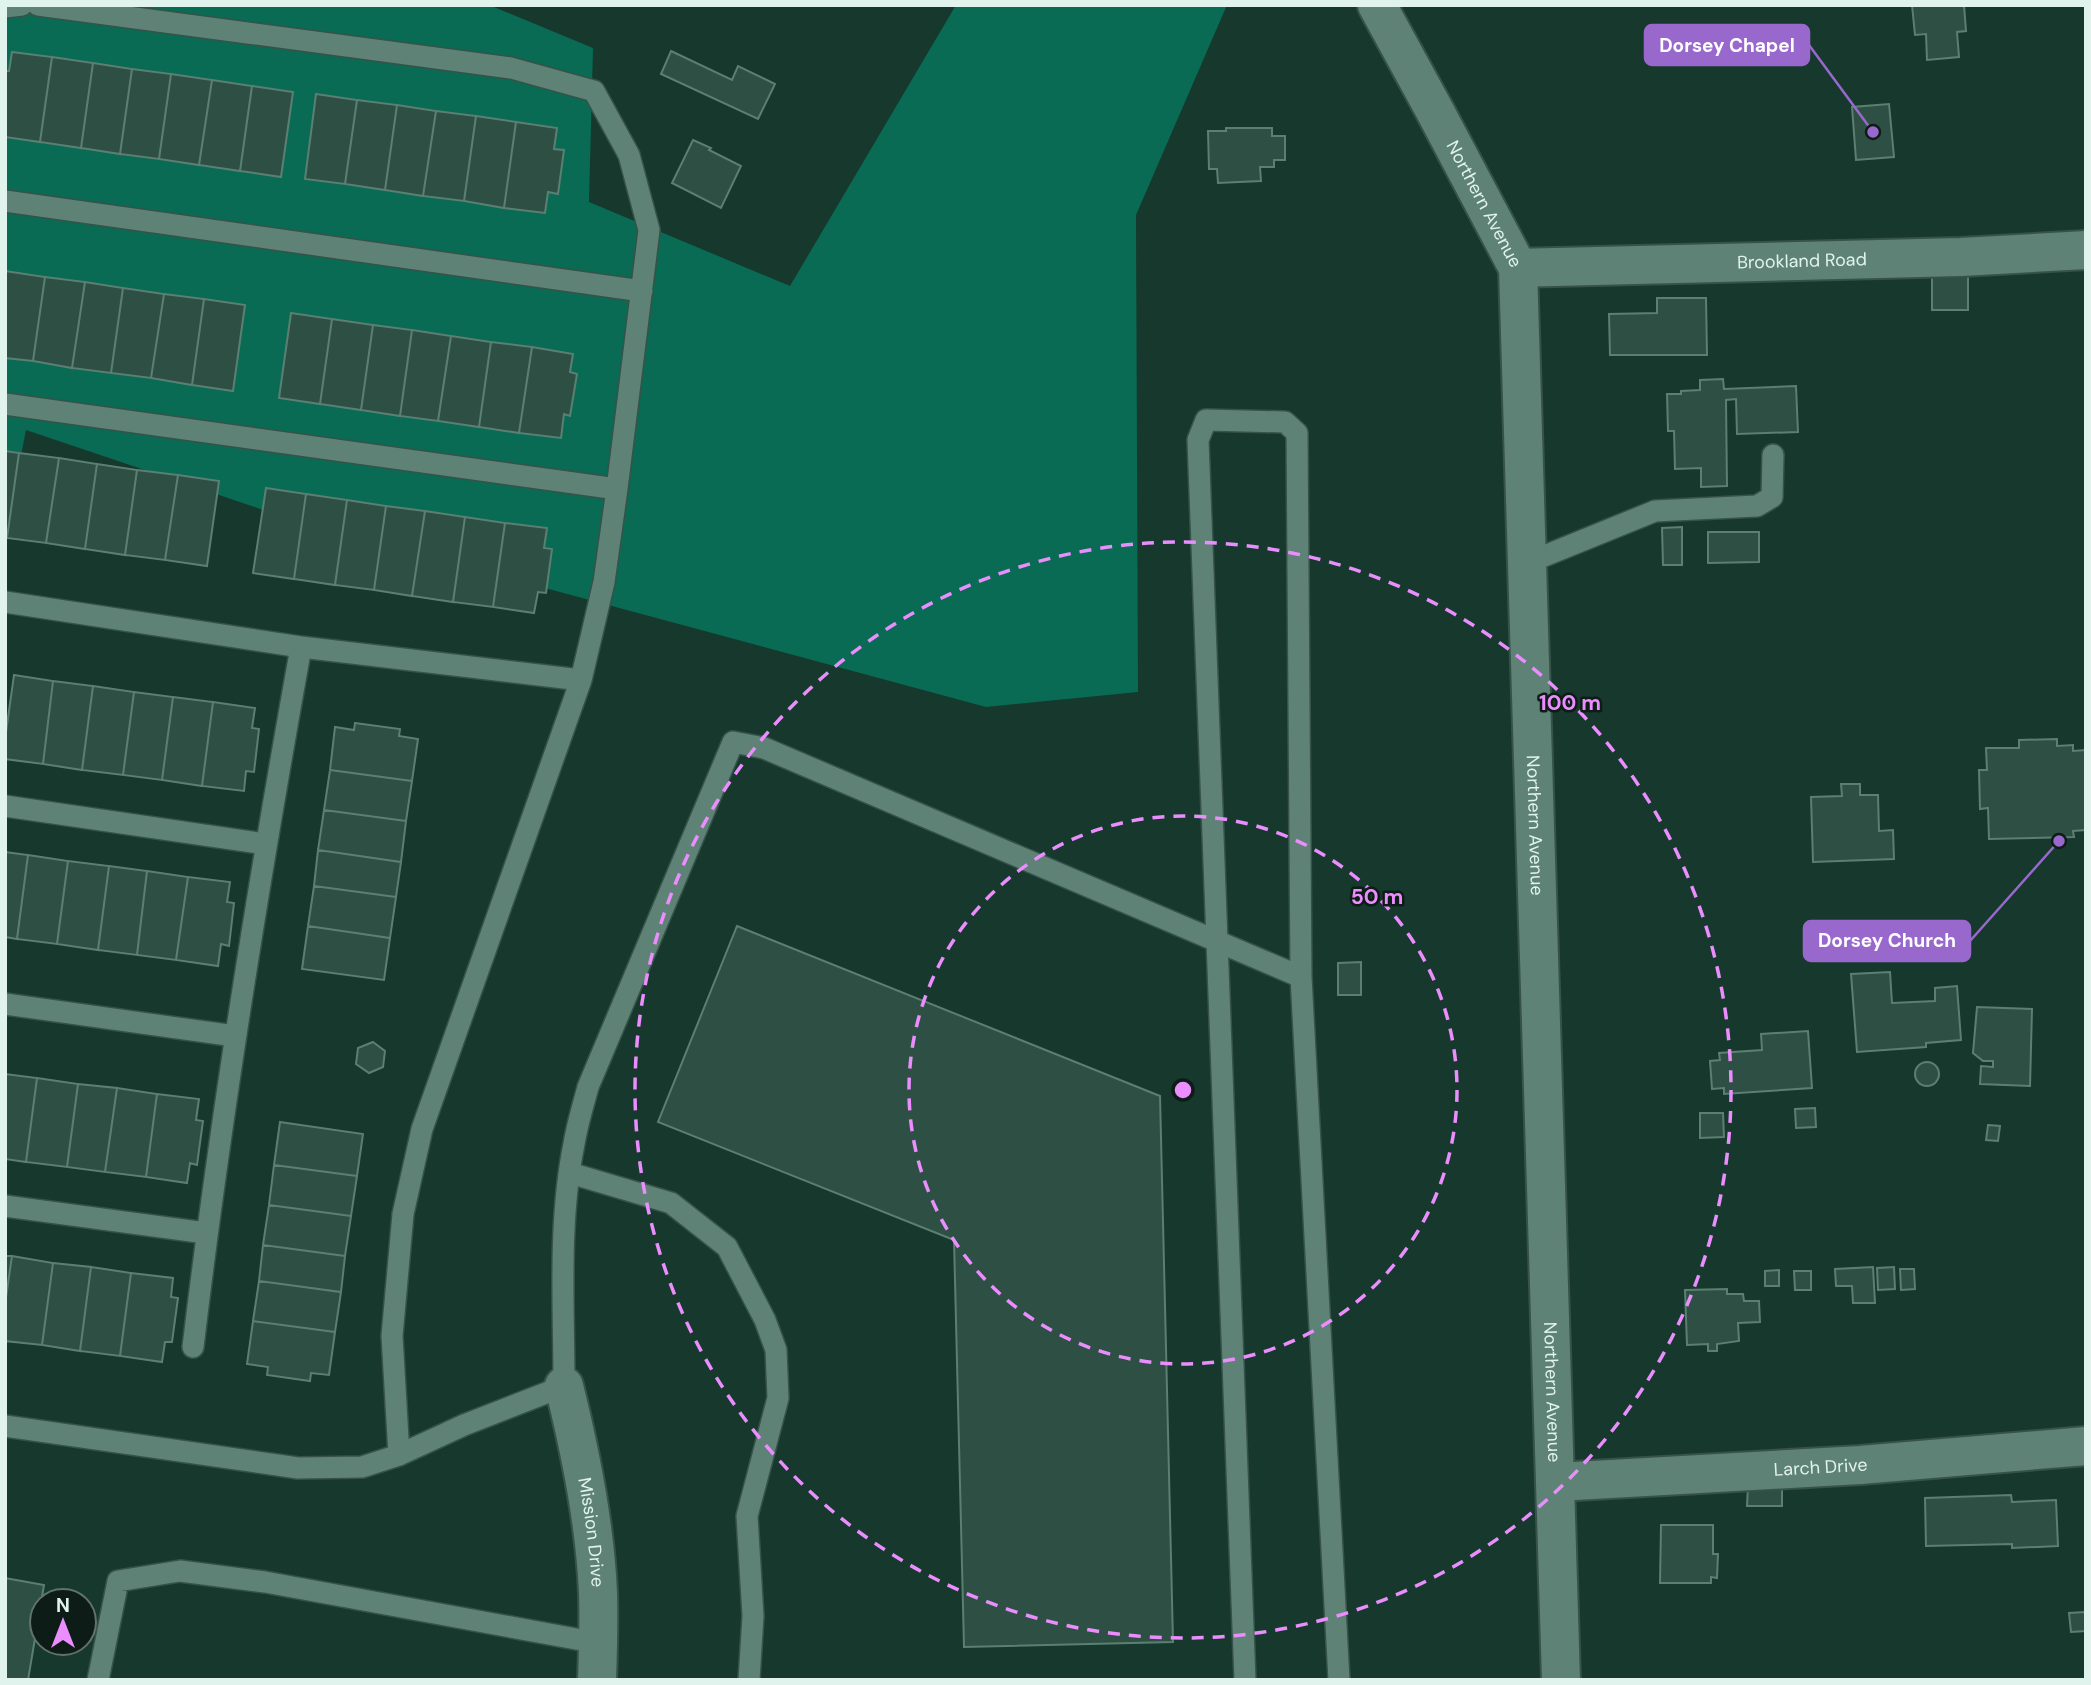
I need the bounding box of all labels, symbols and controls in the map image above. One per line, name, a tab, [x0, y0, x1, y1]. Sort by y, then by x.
callout: Dorsey Chapel	[1645, 25, 1809, 65]
text: Dorsey Chapel	[1659, 33, 1795, 58]
street label: Northern Avenue	[1441, 136, 1528, 272]
street label: Brookland Road	[1737, 247, 1867, 275]
text: 100 m	[1539, 689, 1601, 717]
street label: Northern Avenue	[1521, 755, 1549, 896]
text: 50 m	[1351, 883, 1403, 911]
callout: Dorsey Church	[1804, 921, 1970, 961]
text: Dorsey Church	[1818, 928, 1956, 953]
centre of rings	[1171, 1078, 1195, 1102]
street label: Northern Avenue	[1538, 1321, 1566, 1463]
street label: Larch Drive	[1773, 1452, 1868, 1482]
street label: Mission Drive	[572, 1475, 610, 1588]
north arrow	[28, 1587, 98, 1657]
text: N	[56, 1593, 70, 1618]

